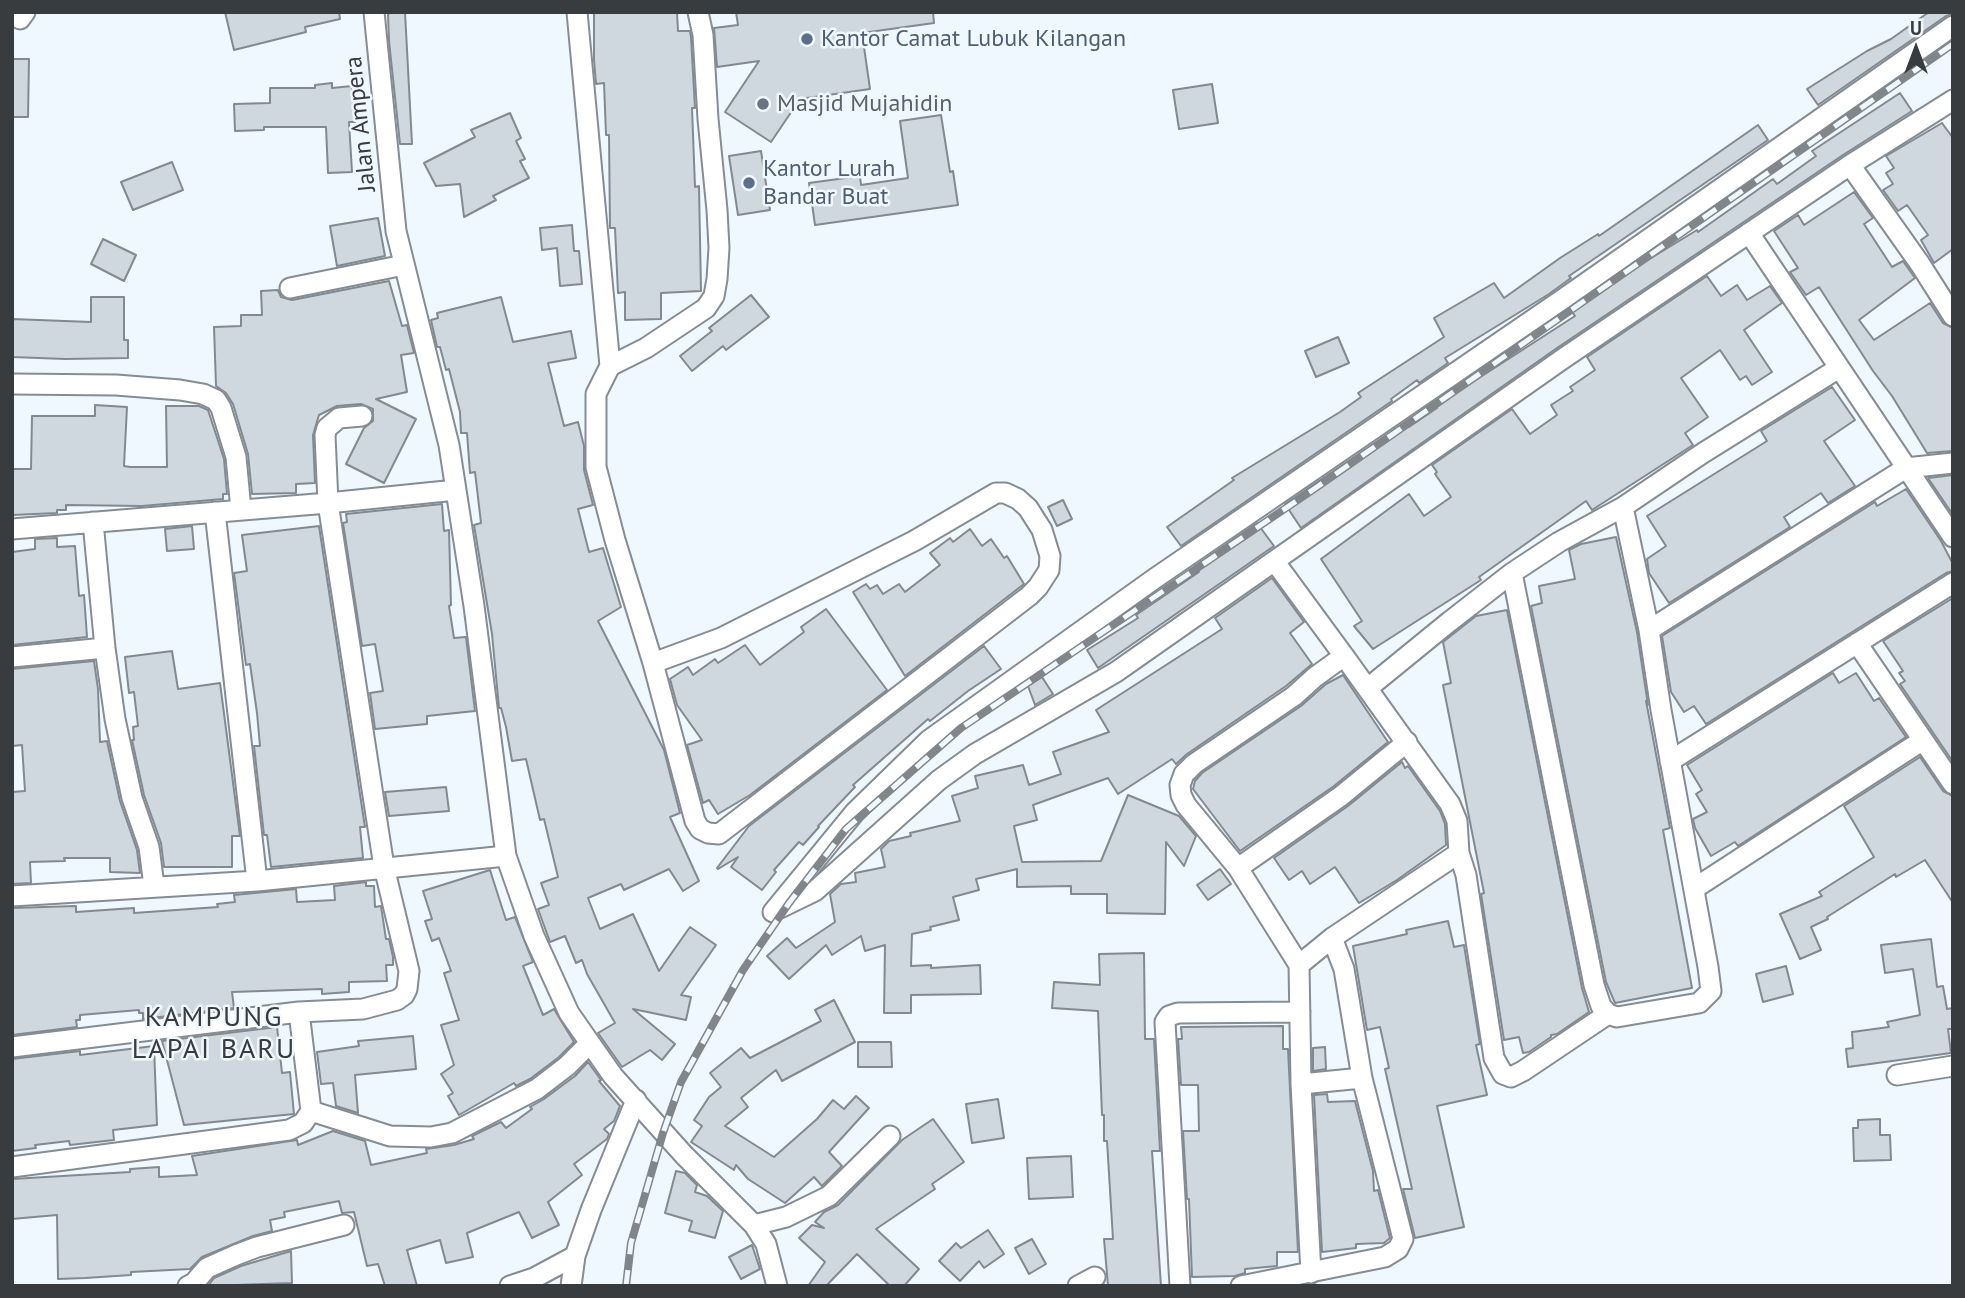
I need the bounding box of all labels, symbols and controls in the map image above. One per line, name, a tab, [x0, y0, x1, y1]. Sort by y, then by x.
north arrow	[1881, 14, 1951, 84]
text: U	[1910, 16, 1922, 40]
place label: Kantor Camat Lubuk Kilangan	[821, 25, 1126, 53]
marker: Kantor Camat Lubuk Kilangan	[799, 31, 815, 47]
street label: Jalan Ampera	[340, 55, 382, 193]
place label: Masjid Mujahidin	[777, 90, 952, 118]
marker: Masjid Mujahidin	[755, 96, 771, 112]
place label: Kantor Lurah Bandar Buat	[763, 155, 895, 211]
marker: Kantor Lurah Bandar Buat	[741, 175, 757, 191]
district label: KAMPUNG LAPAI BARU	[133, 1001, 295, 1067]

